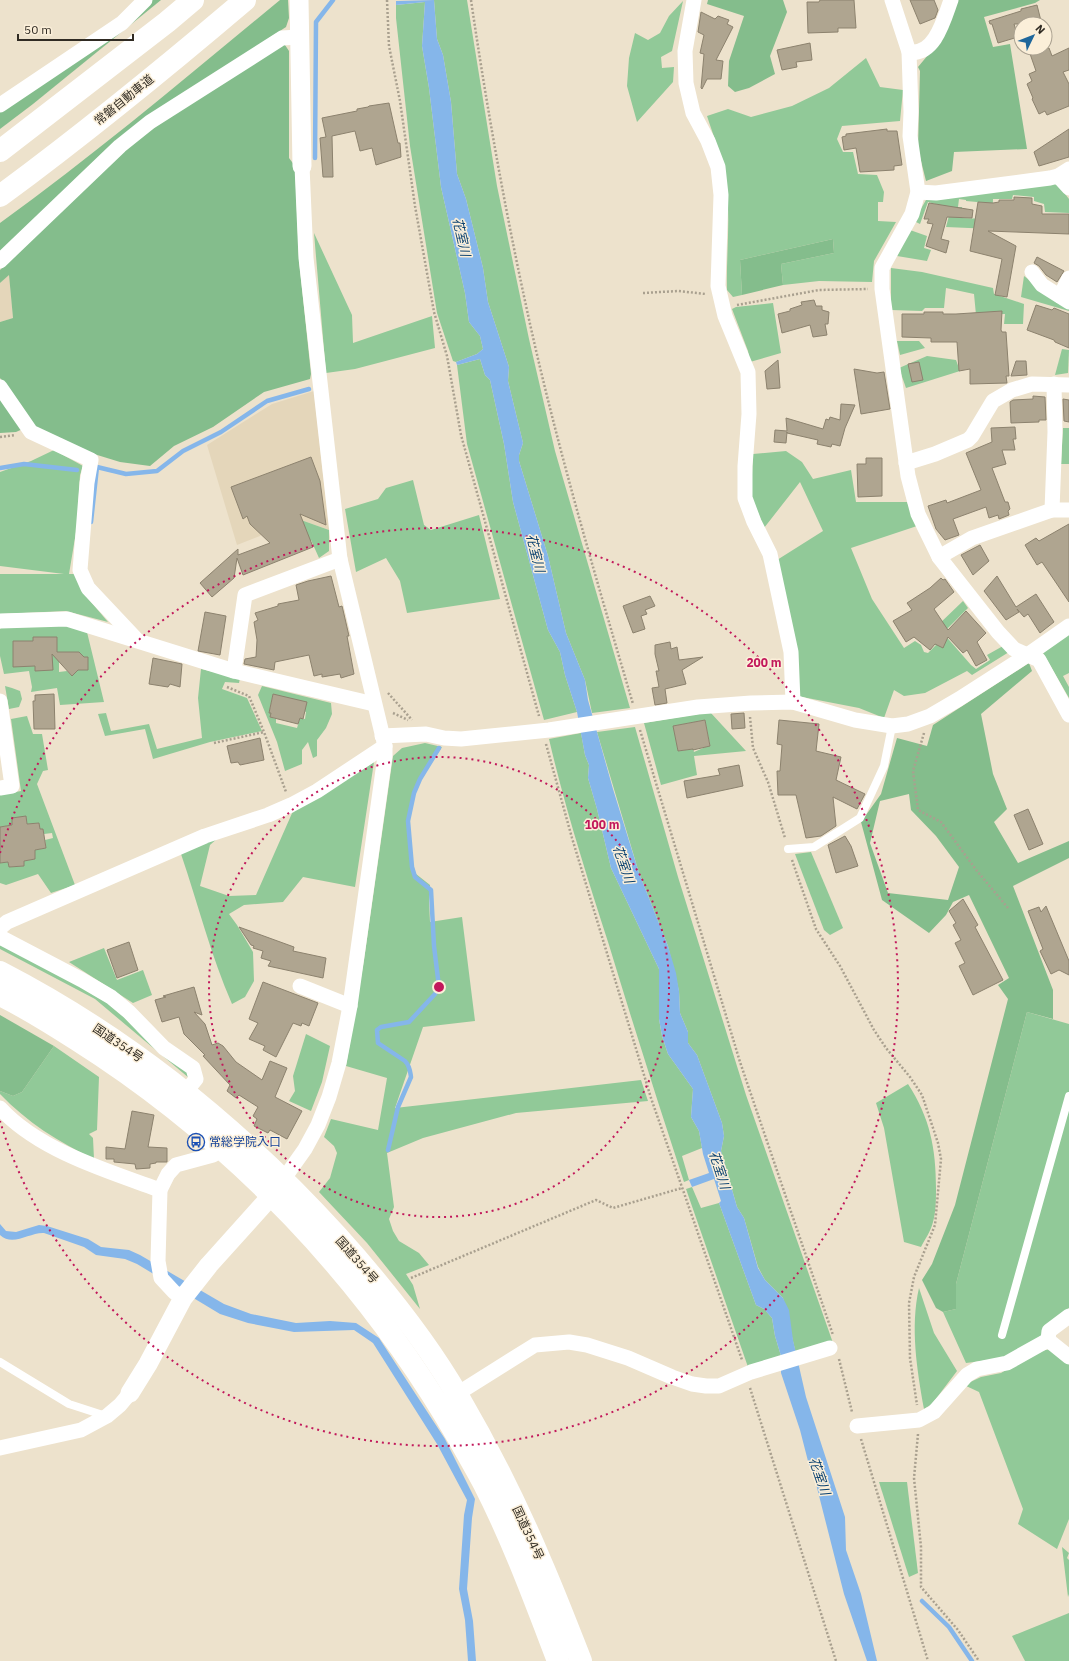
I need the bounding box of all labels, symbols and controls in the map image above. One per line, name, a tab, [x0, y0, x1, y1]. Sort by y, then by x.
scale bar	[18, 16, 133, 42]
north arrow	[1013, 16, 1053, 56]
text: N	[1032, 21, 1048, 37]
text: 50 m	[24, 22, 52, 37]
street label: 常磐自動車道	[91, 71, 156, 128]
water label: 花室川	[449, 216, 475, 260]
water label: 花室川	[523, 532, 549, 576]
text: 200 m	[746, 655, 782, 670]
text: 100 m	[584, 817, 620, 832]
water label: 花室川	[609, 843, 639, 887]
centre of rings	[432, 980, 446, 994]
street label: 国道354号	[90, 1020, 146, 1065]
bus stop icon: 常総学院入口	[186, 1132, 206, 1152]
place label: 常総学院入口	[209, 1134, 281, 1149]
water label: 花室川	[705, 1149, 734, 1193]
street label: 国道354号	[333, 1233, 382, 1286]
water label: 花室川	[805, 1455, 835, 1499]
street label: 国道354号	[509, 1504, 547, 1562]

